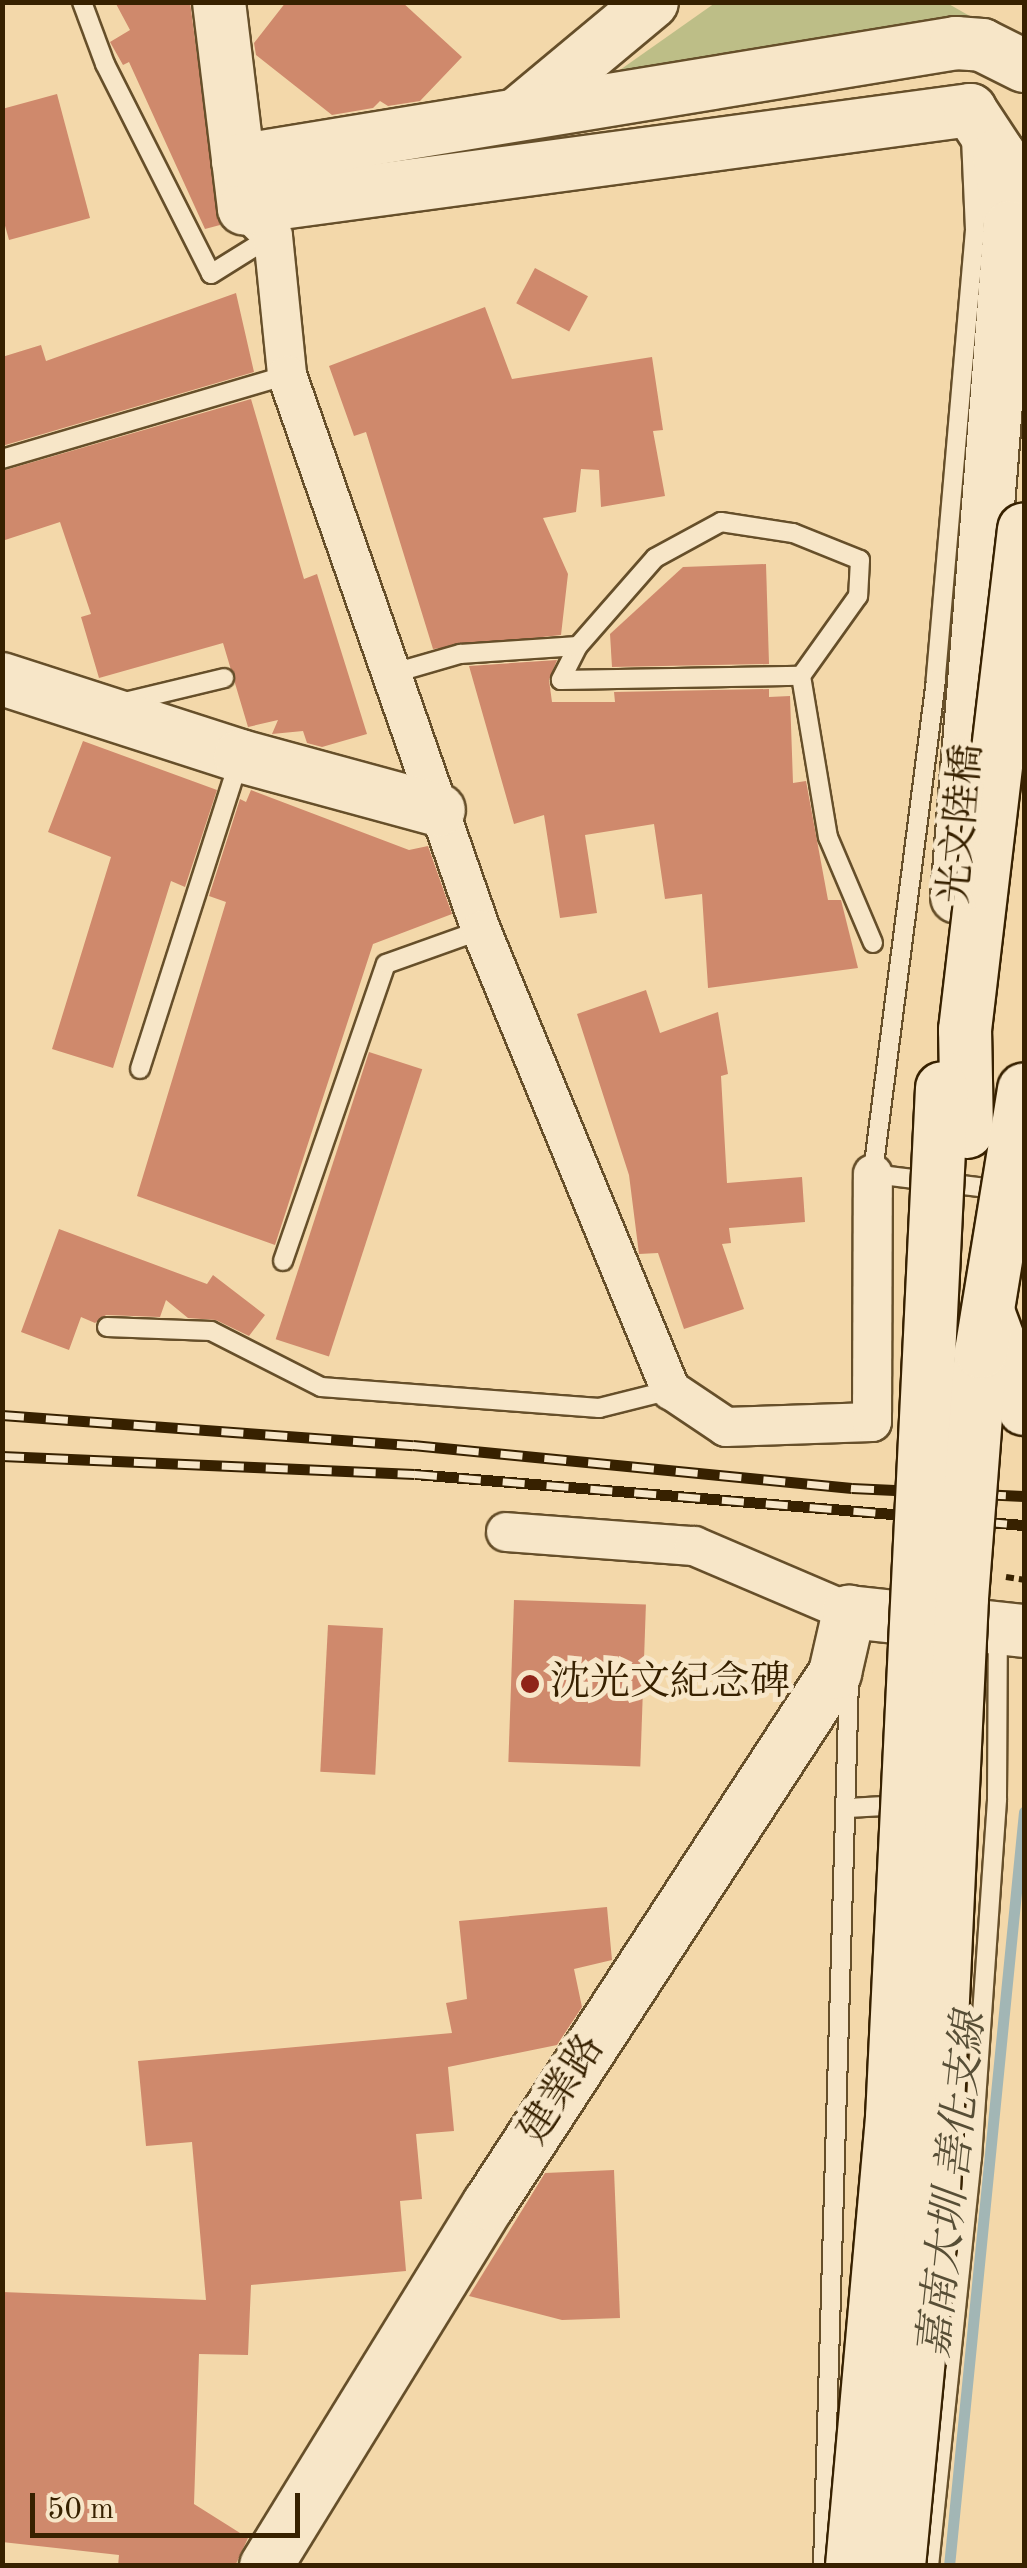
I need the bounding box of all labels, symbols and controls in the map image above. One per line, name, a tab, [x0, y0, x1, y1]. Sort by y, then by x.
street label: 光文陸橋	[932, 742, 994, 906]
place label: 沈光文紀念碑	[550, 1660, 790, 1708]
marker: 沈光文紀念碑	[519, 1673, 541, 1695]
water label: 嘉南大圳 善化支線	[911, 2009, 997, 2361]
street label: 建業路	[510, 2027, 616, 2153]
scale bar	[35, 2473, 305, 2535]
text: 50 m	[47, 2495, 114, 2525]

